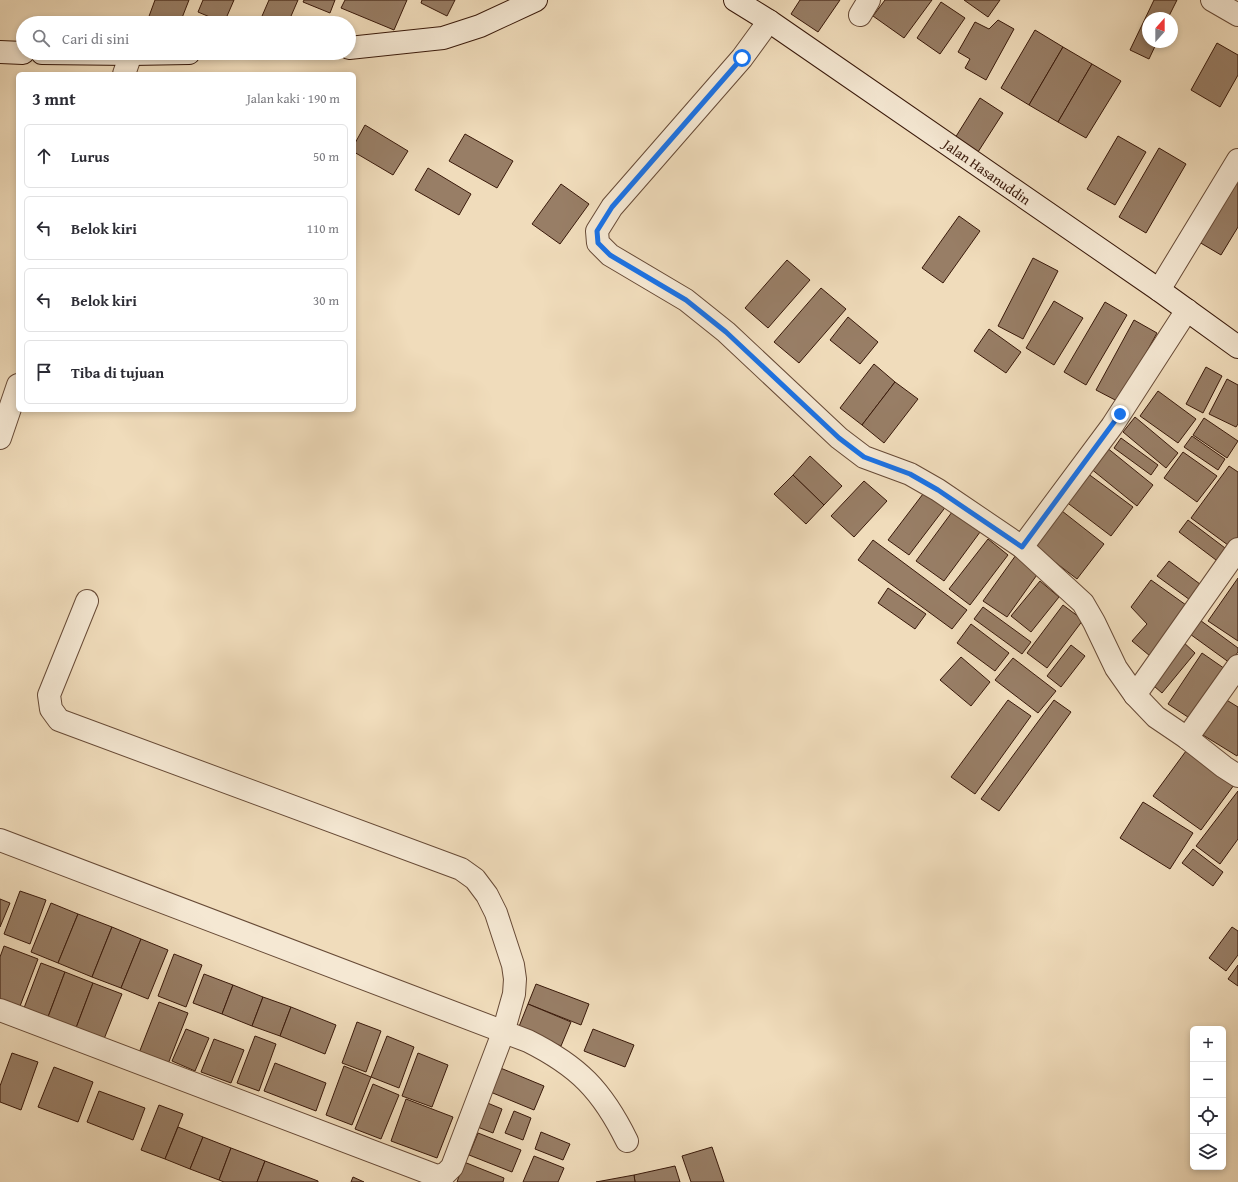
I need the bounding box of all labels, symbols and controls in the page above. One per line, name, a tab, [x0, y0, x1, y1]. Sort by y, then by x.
north arrow	[1142, 12, 1178, 48]
search box	[16, 16, 356, 60]
icon: search	[30, 27, 52, 49]
text: Cari di sini	[62, 28, 129, 49]
route start	[733, 49, 751, 67]
text: 3 mnt	[32, 86, 76, 111]
text: Jalan kaki · 190 m	[247, 89, 340, 108]
street label: Jalan Hasanuddin	[938, 133, 1035, 210]
icon: ahead	[33, 145, 55, 167]
text: Lurus	[71, 146, 109, 167]
text: 50 m	[313, 147, 339, 166]
icon: left	[33, 217, 55, 239]
text: Belok kiri	[71, 218, 137, 239]
text: 110 m	[307, 219, 339, 238]
icon: left	[33, 289, 55, 311]
text: Belok kiri	[71, 290, 137, 311]
text: 30 m	[313, 291, 339, 310]
icon: arrive	[33, 361, 55, 383]
text: Tiba di tujuan	[71, 362, 164, 383]
route end	[1111, 405, 1129, 423]
map controls	[1190, 1026, 1226, 1170]
button: +	[1190, 1026, 1226, 1062]
button: −	[1190, 1062, 1226, 1098]
button: locate	[1190, 1098, 1226, 1134]
button: layers	[1190, 1134, 1226, 1170]

